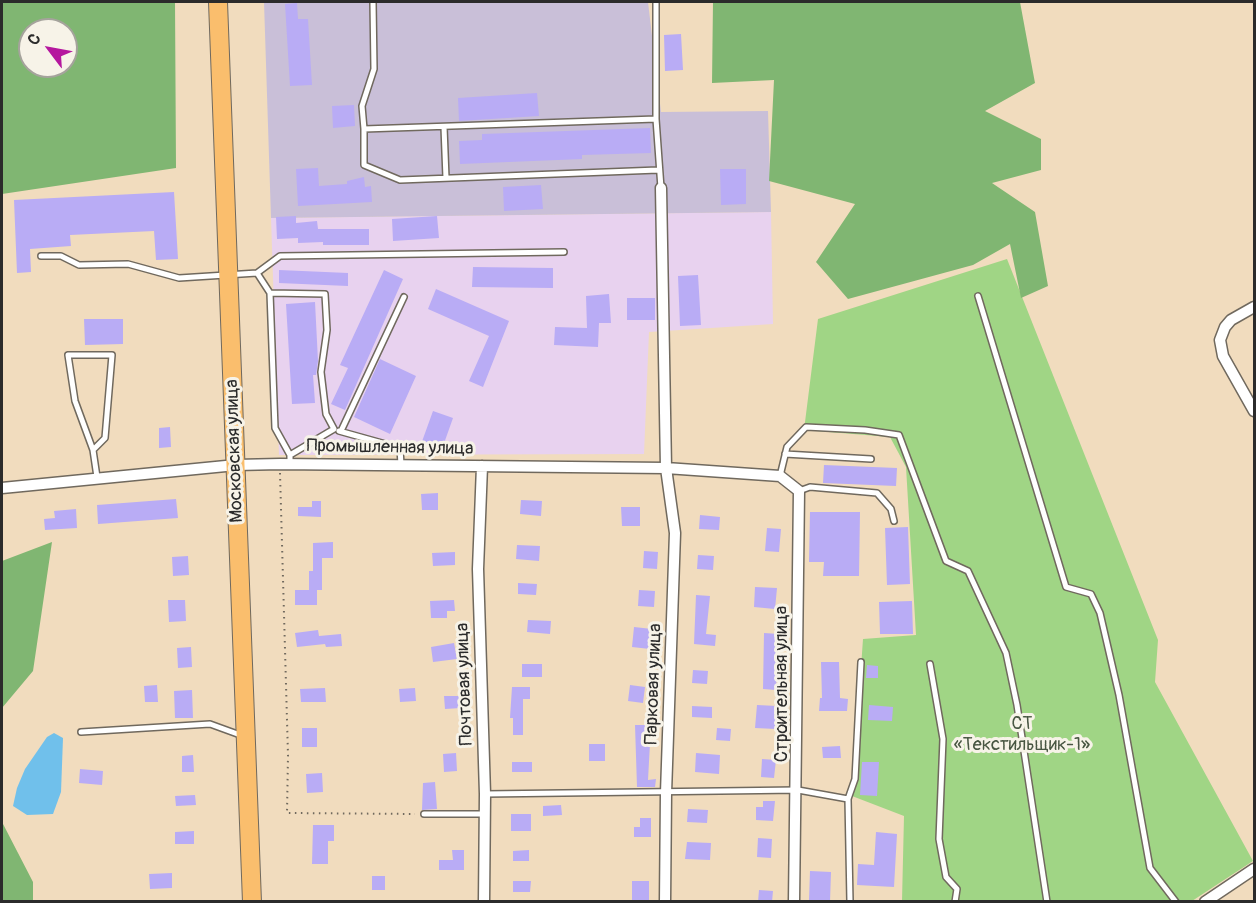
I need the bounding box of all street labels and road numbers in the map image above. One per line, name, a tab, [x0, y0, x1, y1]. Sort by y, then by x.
street label: Московская улица	[222, 379, 248, 523]
street label: Промышленная улица	[306, 436, 474, 460]
street label: Строительная улица	[771, 606, 793, 762]
street label: Почтовая улица	[452, 622, 478, 746]
street label: Парковая улица	[641, 623, 667, 745]

